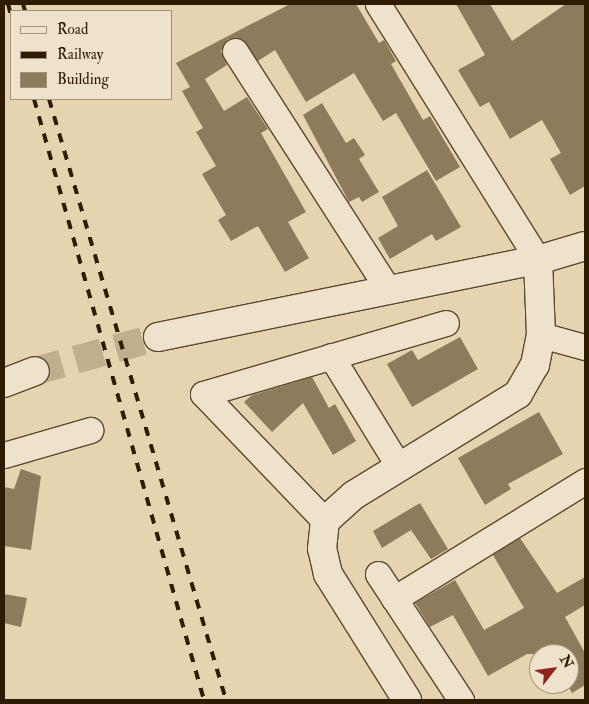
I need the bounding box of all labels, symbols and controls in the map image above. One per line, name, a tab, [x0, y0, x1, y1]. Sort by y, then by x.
legend	[10, 10, 172, 100]
text: Road	[57, 20, 88, 39]
text: Railway	[57, 45, 103, 64]
text: Building	[57, 70, 109, 89]
north arrow	[529, 644, 579, 694]
text: N	[556, 652, 577, 671]

